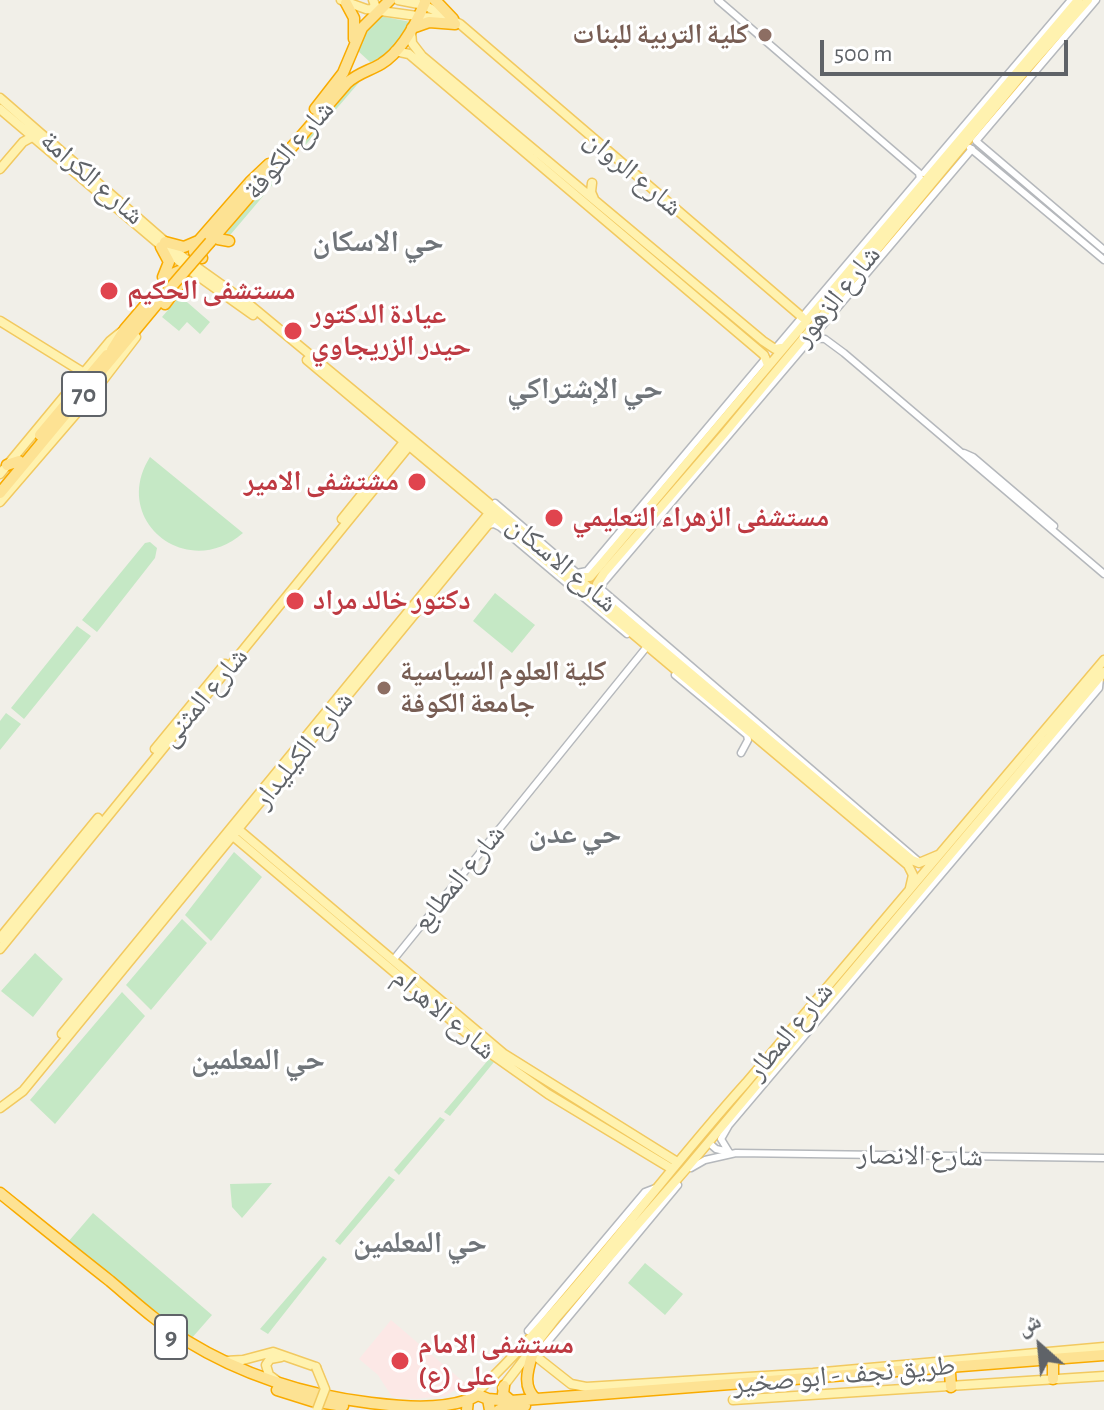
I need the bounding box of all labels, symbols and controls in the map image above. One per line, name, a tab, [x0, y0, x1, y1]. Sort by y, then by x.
place label: كلية التربية للبنات	[572, 18, 749, 52]
scale bar	[824, 24, 1072, 74]
marker: كلية التربية للبنات	[756, 26, 774, 44]
text: 500 m	[834, 42, 893, 66]
street label: شارع الكوفة	[237, 93, 341, 207]
street label: شارع الروان	[577, 122, 689, 224]
street label: شارع الكرامة	[33, 124, 151, 232]
district label: حي الاسكان	[312, 224, 444, 260]
street label: شارع الزهور	[786, 239, 888, 353]
place label: مستشفى الحكيم	[127, 274, 296, 308]
marker: مستشفى الحكيم	[98, 280, 120, 302]
place label: عيادة الدكتور حيدر الزريجاوي	[311, 298, 471, 364]
marker: عيادة الدكتور حيدر الزريجاوي	[282, 320, 304, 342]
district label: حي الإشتراكي	[507, 371, 663, 407]
road number: 70	[62, 372, 106, 416]
place label: مشتشفى الامير	[244, 465, 399, 499]
marker: مشتشفى الامير	[406, 471, 428, 493]
place label: مستشفى الزهراء التعليمي	[572, 501, 829, 535]
marker: مستشفى الزهراء التعليمي	[543, 507, 565, 529]
street label: شارع الاسكان	[500, 508, 624, 620]
place label: دكتور خالد مراد	[313, 584, 471, 618]
marker: دكتور خالد مراد	[284, 590, 306, 612]
street label: شارع المثنى	[153, 640, 255, 754]
place label: كلية العلوم السياسية جامعة الكوفة	[400, 655, 606, 721]
marker: كلية العلوم السياسية جامعة الكوفة	[375, 679, 393, 697]
street label: شارع الكيليدار	[246, 685, 360, 815]
district label: حي عدن	[529, 816, 621, 852]
street label: شارع المطابع	[406, 818, 512, 938]
street label: شارع الاهرام	[385, 961, 503, 1067]
street label: شارع المطار	[739, 975, 841, 1087]
district label: حي المعلمین	[191, 1042, 325, 1078]
street label: شارع الانصار	[857, 1138, 983, 1174]
district label: حي المعلمين	[353, 1225, 487, 1261]
north arrow	[1000, 1306, 1080, 1386]
text: ش	[1014, 1310, 1044, 1340]
road number: 9	[155, 1315, 187, 1359]
place label: مستشفی الامام علی (ع)	[418, 1328, 574, 1394]
street label: طريق نجف - ابو صخير	[731, 1349, 957, 1401]
marker: مستشفی الامام علی (ع)	[389, 1350, 411, 1372]

